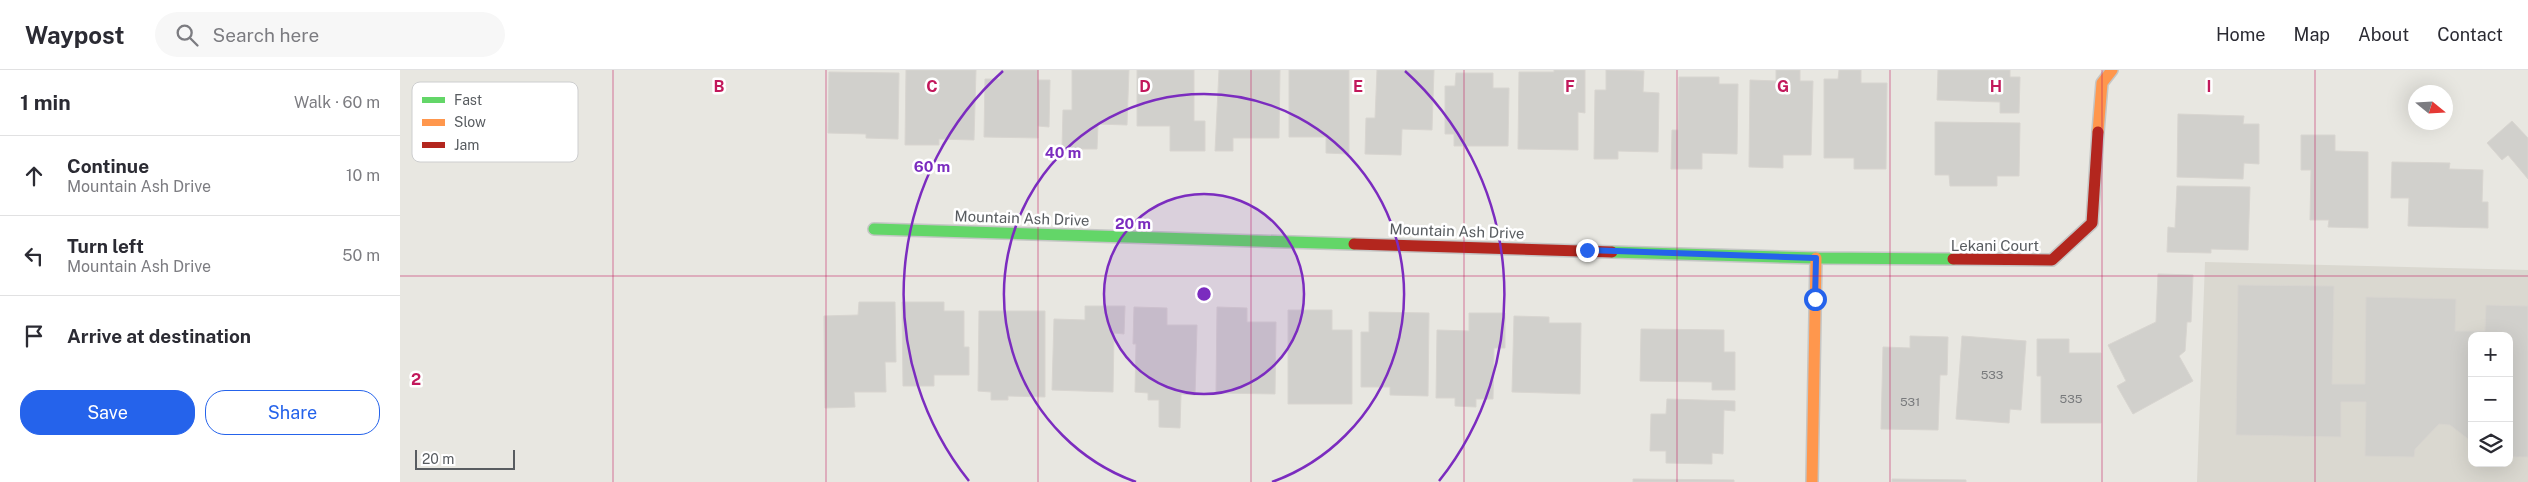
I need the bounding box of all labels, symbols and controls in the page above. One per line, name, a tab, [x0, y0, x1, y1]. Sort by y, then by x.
search box	[155, 12, 505, 57]
text: Waypost	[25, 21, 125, 49]
icon: search	[173, 21, 201, 49]
text: Search here	[213, 24, 319, 46]
text: Home	[2216, 24, 2266, 45]
text: Map	[2294, 24, 2330, 45]
text: About	[2358, 24, 2409, 45]
text: Contact	[2437, 24, 2503, 45]
text: B	[714, 77, 725, 96]
text: C	[926, 77, 938, 96]
text: D	[1139, 77, 1151, 96]
text: E	[1353, 77, 1363, 96]
text: F	[1565, 77, 1575, 96]
text: G	[1777, 77, 1789, 96]
text: H	[1990, 77, 2002, 96]
text: I	[2207, 77, 2211, 96]
legend	[412, 82, 578, 162]
north arrow	[2408, 85, 2453, 130]
text: 1 min	[20, 90, 71, 115]
text: Fast	[454, 92, 482, 108]
text: Walk · 60 m	[294, 93, 380, 112]
text: Slow	[454, 114, 486, 130]
text: Jam	[454, 137, 479, 153]
text: 40 m	[1045, 144, 1081, 161]
text: Continue	[67, 155, 149, 177]
text: 60 m	[914, 158, 950, 175]
icon: ahead	[20, 162, 48, 190]
text: 10 m	[346, 166, 380, 185]
text: Mountain Ash Drive	[67, 177, 211, 196]
street label: Mountain Ash Drive	[954, 207, 1090, 229]
text: 20 m	[1115, 215, 1151, 232]
street label: Mountain Ash Drive	[1389, 220, 1525, 242]
text: Turn left	[67, 235, 144, 257]
street label: Lekani Court	[1951, 237, 2039, 254]
route end	[1576, 239, 1599, 262]
icon: left	[20, 242, 48, 270]
text: 50 m	[342, 246, 380, 265]
text: Mountain Ash Drive	[67, 257, 211, 276]
centre of rings	[1195, 285, 1213, 303]
route start	[1804, 288, 1827, 311]
icon: arrive	[20, 322, 48, 350]
text: Arrive at destination	[67, 325, 251, 347]
map controls	[2468, 332, 2513, 467]
button: +	[2468, 332, 2513, 377]
house number: 533	[1981, 368, 2003, 382]
text: 2	[411, 370, 421, 389]
button: −	[2468, 377, 2513, 422]
button: Save	[20, 390, 195, 435]
button: Share	[205, 390, 380, 435]
house number: 535	[2060, 392, 2083, 406]
house number: 531	[1900, 395, 1920, 409]
button: layers	[2468, 422, 2513, 467]
scale bar	[415, 447, 515, 470]
text: 20 m	[422, 451, 454, 467]

